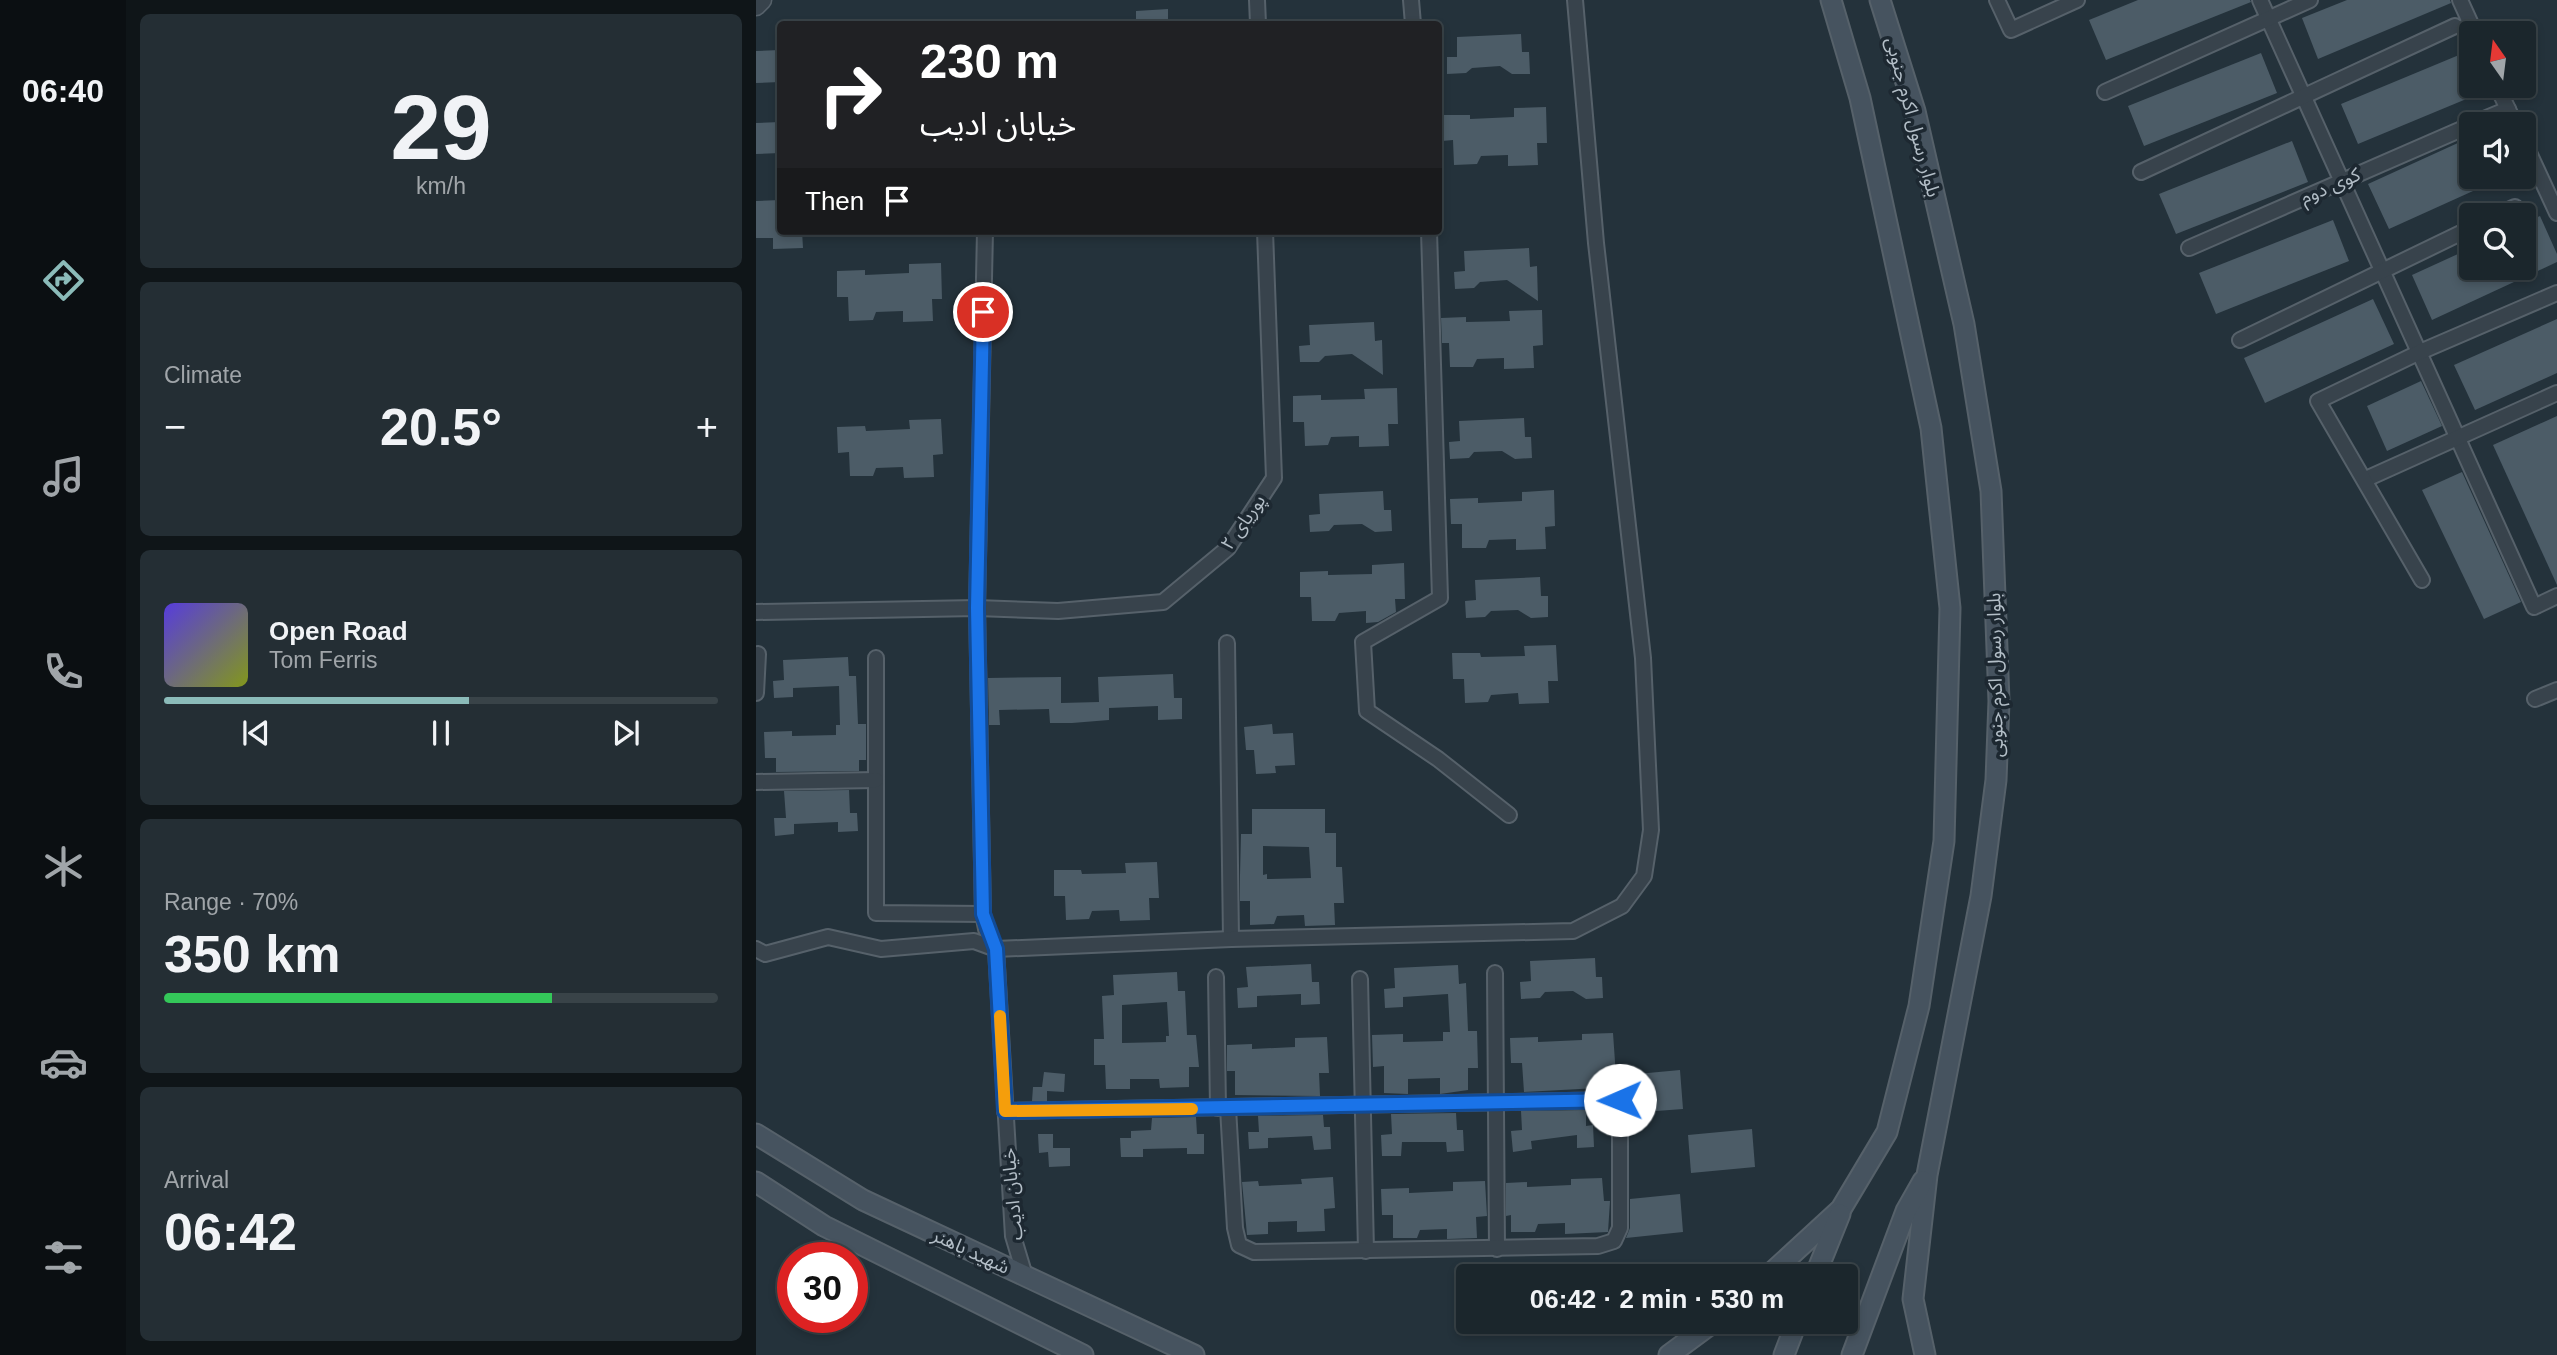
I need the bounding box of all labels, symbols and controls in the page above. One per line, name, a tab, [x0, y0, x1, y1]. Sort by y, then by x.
north arrow	[2459, 21, 2536, 98]
map controls	[2459, 21, 2536, 280]
text: 230 m	[920, 34, 1059, 88]
street label: بلوار رسول اکرم جنوبی	[1878, 35, 1944, 200]
icon: right	[805, 49, 896, 140]
text: 06:40	[22, 73, 104, 109]
text: 29	[390, 77, 492, 178]
text: خیابان ادیب	[920, 106, 1076, 142]
button: sound	[2459, 112, 2536, 189]
street label: کوی دوم	[2297, 163, 2366, 212]
text: km/h	[416, 173, 466, 199]
icon: arrive	[878, 182, 916, 220]
text: Then	[805, 186, 864, 216]
button: search	[2459, 203, 2536, 280]
icon: directions	[39, 256, 88, 305]
pin	[953, 282, 1013, 342]
icon: arrive	[964, 293, 1002, 331]
text: Climate	[164, 362, 242, 388]
text: 20.5°	[380, 398, 502, 456]
text: −	[164, 406, 186, 448]
text: +	[696, 406, 718, 448]
icon: music	[39, 452, 88, 501]
street label: پوریای ۲	[1216, 490, 1271, 555]
street label: بلوار رسول اکرم جنوبی	[1983, 592, 2011, 758]
text: Open Road	[269, 616, 408, 646]
icon: phone	[39, 647, 88, 696]
text: Tom Ferris	[269, 647, 378, 673]
icon: previous	[237, 714, 275, 752]
icon: pause	[422, 714, 460, 752]
icon: next	[607, 714, 645, 752]
icon: climate	[39, 842, 88, 891]
text: Range · 70%	[164, 889, 298, 915]
text: 350 km	[164, 925, 340, 983]
icon: car	[39, 1038, 88, 1087]
position arrow	[1583, 1063, 1657, 1137]
street label: خیابان ادیب	[997, 1147, 1027, 1241]
text: Arrival	[164, 1167, 229, 1193]
text: 06:42	[164, 1203, 297, 1261]
street label: شهید باهنر	[928, 1224, 1013, 1279]
icon: filters	[39, 1233, 88, 1282]
speed limit sign: 30	[777, 1242, 868, 1333]
text: 06:42 · 2 min · 530 m	[1530, 1284, 1784, 1314]

